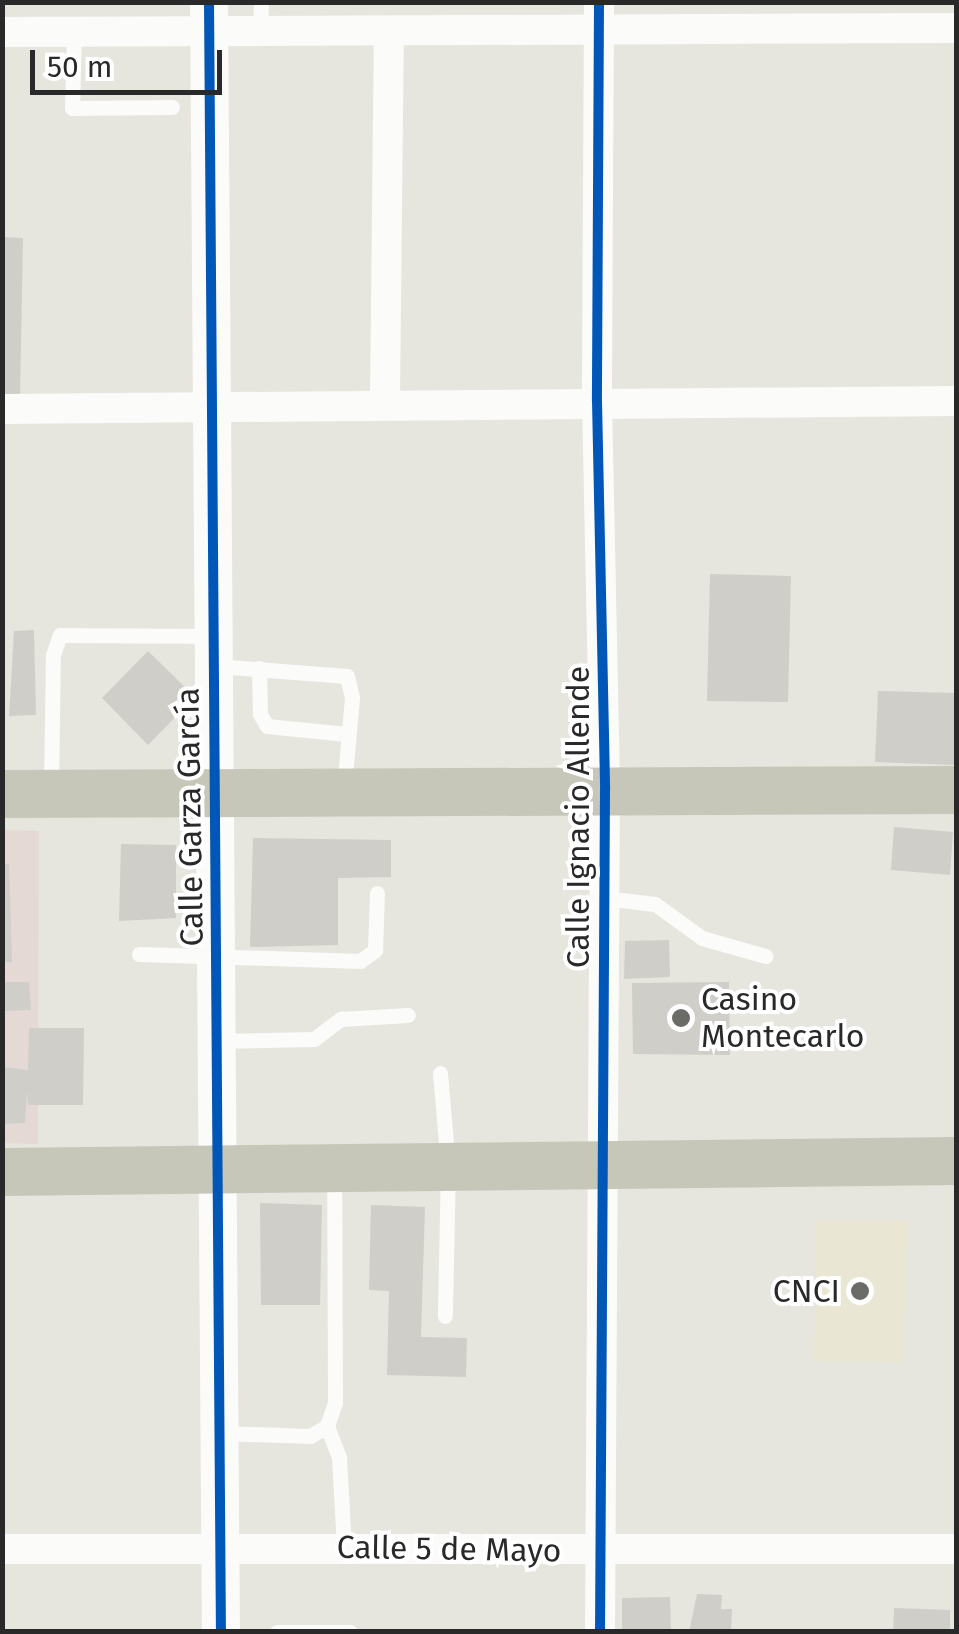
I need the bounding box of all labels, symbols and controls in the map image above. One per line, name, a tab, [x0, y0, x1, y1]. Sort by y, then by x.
scale bar	[35, 30, 228, 92]
text: 50 m	[47, 49, 112, 85]
street label: Calle Ignacio Allende	[559, 666, 597, 968]
street label: Calle Garza García	[169, 687, 211, 947]
place label: Casino Montecarlo	[701, 981, 864, 1056]
marker: Casino Montecarlo	[670, 1007, 692, 1029]
place label: CNCI	[773, 1272, 840, 1310]
marker: CNCI	[849, 1280, 871, 1302]
street label: Calle 5 de Mayo	[336, 1528, 562, 1570]

